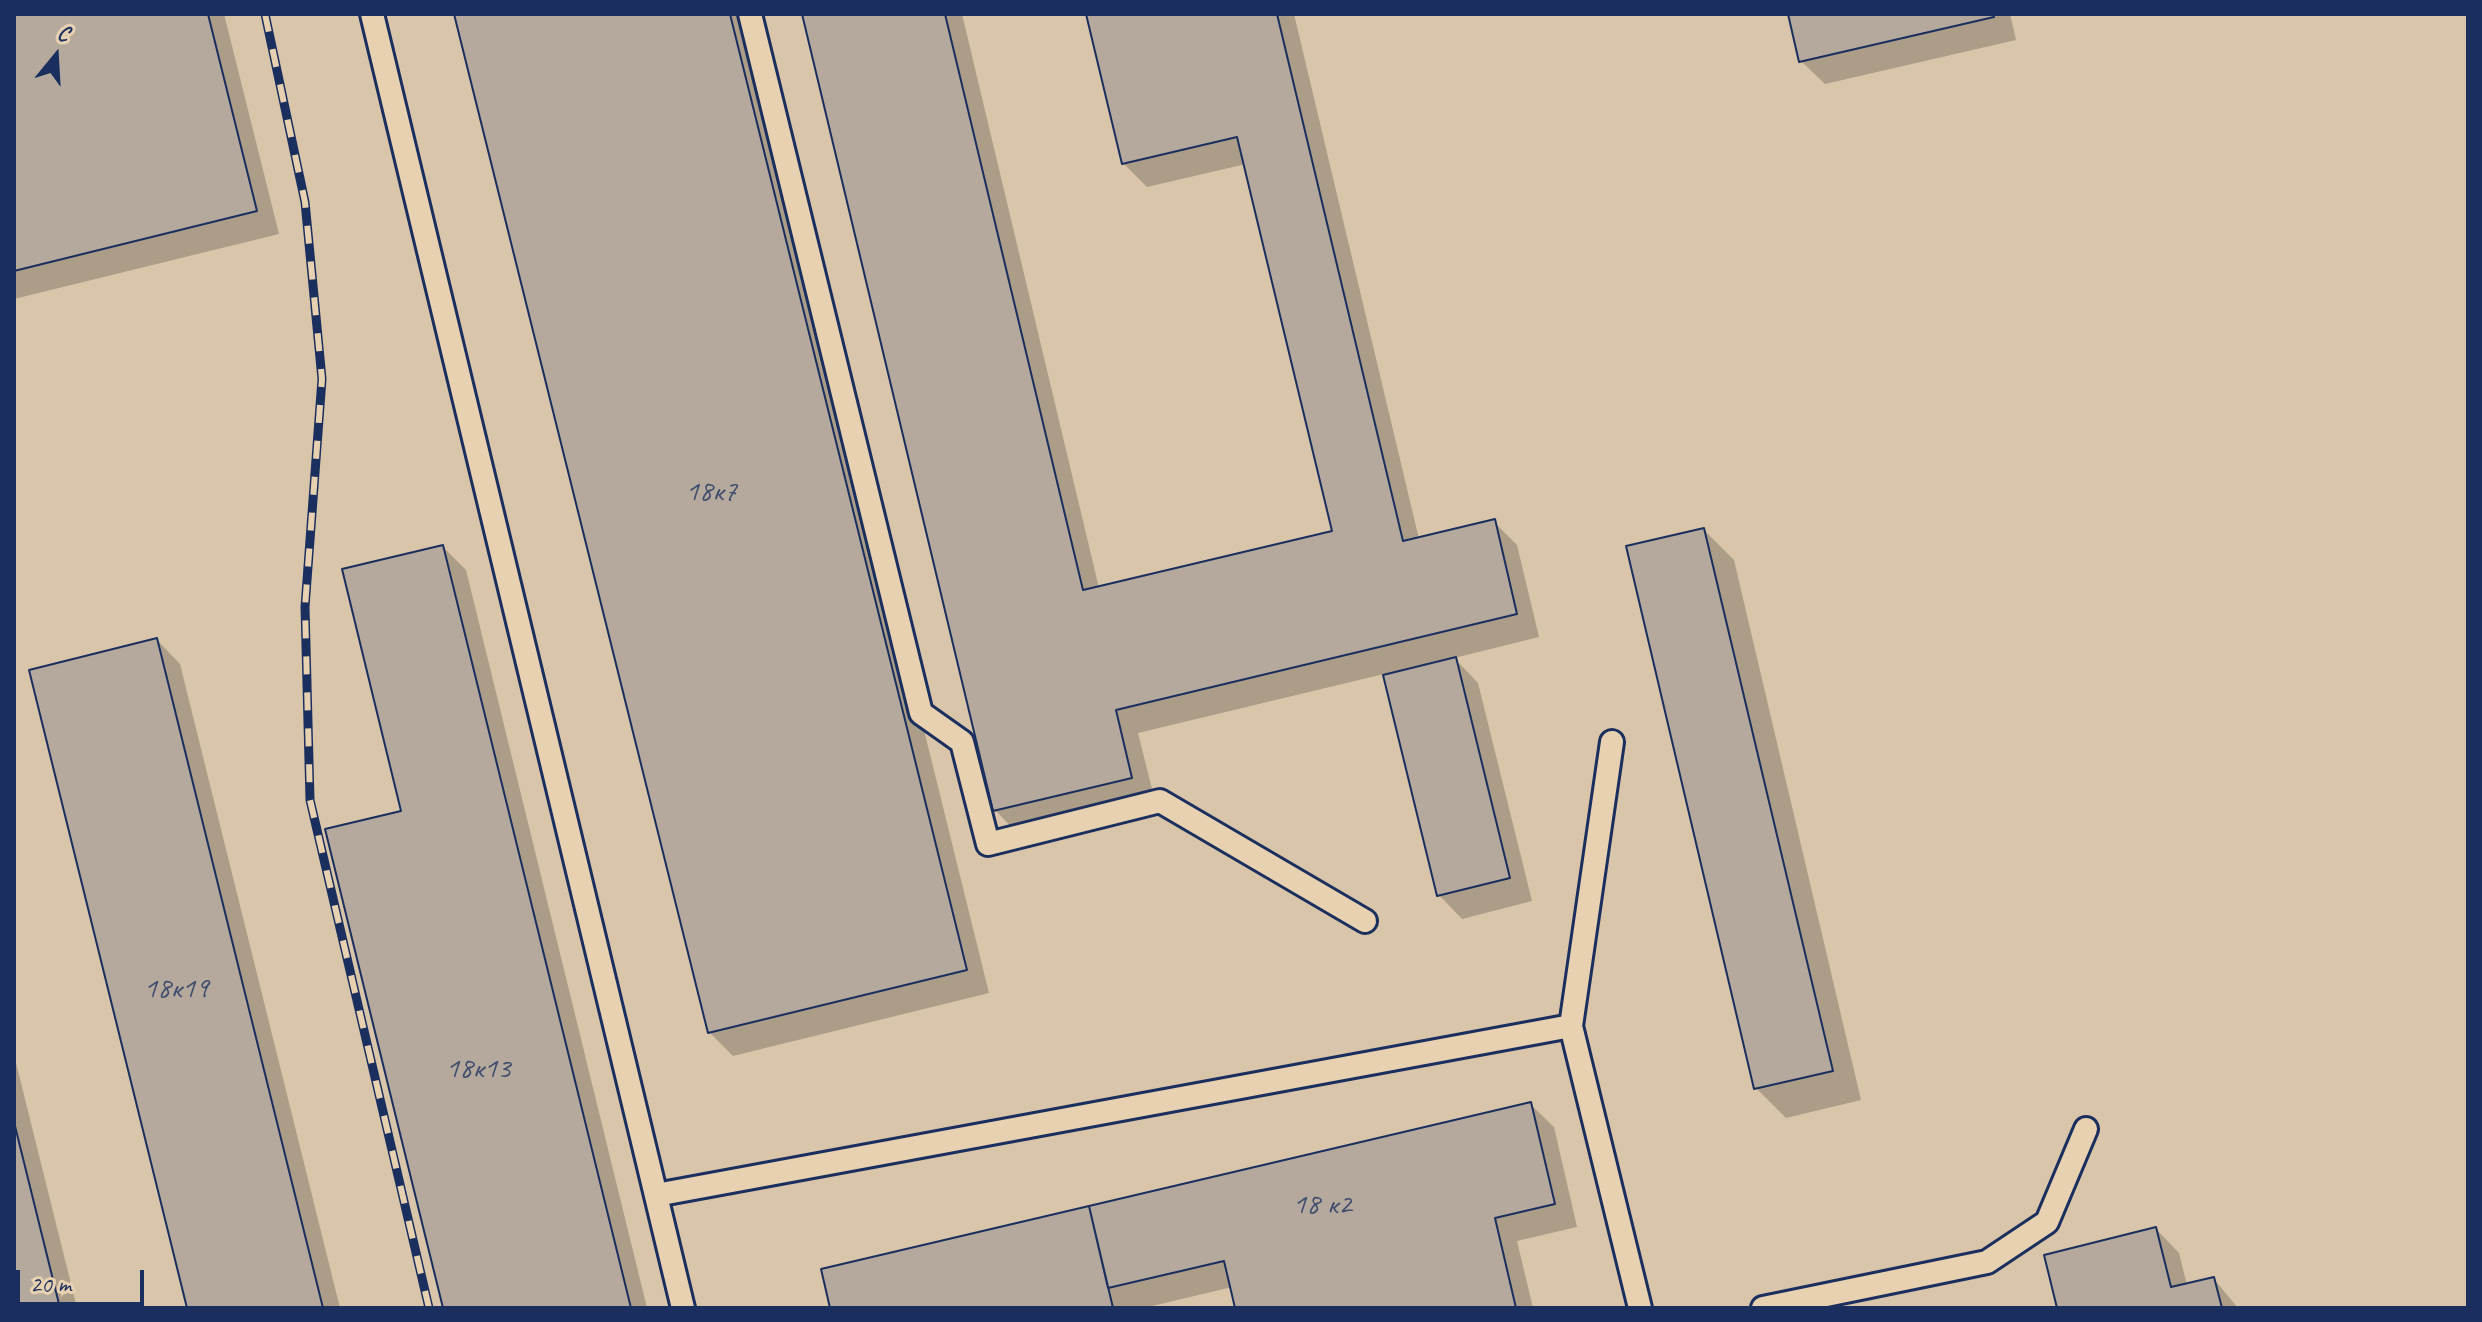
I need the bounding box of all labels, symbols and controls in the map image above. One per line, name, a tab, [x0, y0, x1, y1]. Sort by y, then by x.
north arrow	[16, 16, 96, 96]
text: С	[54, 18, 73, 48]
house number: 18к7	[685, 474, 737, 510]
house number: 18к19	[143, 971, 209, 1007]
house number: 18к13	[445, 1051, 511, 1087]
house number: 18 к2	[1293, 1187, 1351, 1223]
scale bar	[20, 1254, 148, 1304]
text: 20 m	[30, 1269, 71, 1299]

